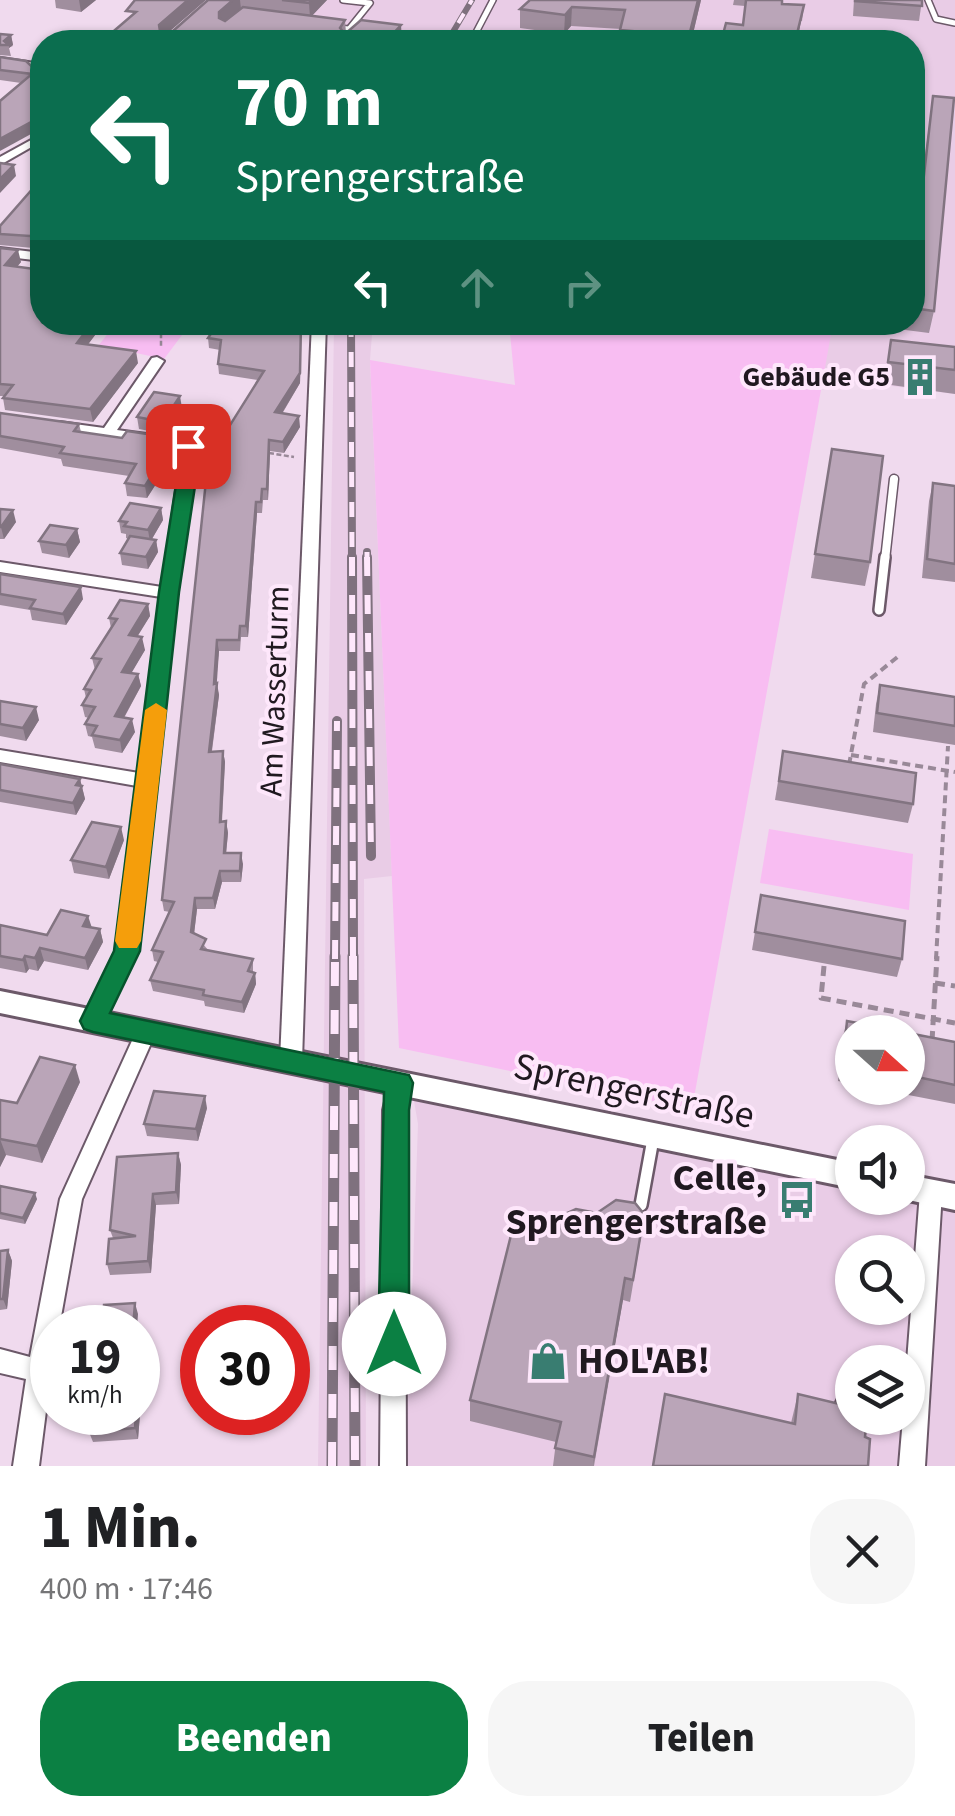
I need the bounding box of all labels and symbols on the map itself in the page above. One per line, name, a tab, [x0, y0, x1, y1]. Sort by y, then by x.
building icon: Gebäude G5	[899, 356, 941, 398]
place label: Gebäude G5	[742, 357, 890, 397]
pin	[146, 404, 231, 489]
street label: Am Wasserturm	[248, 585, 302, 797]
north arrow	[835, 1015, 925, 1105]
street label: Sprengerstraße	[509, 1039, 759, 1143]
place label: Celle, Sprengerstraße	[505, 1151, 767, 1249]
bus stop icon: Celle, Sprengerstraße	[776, 1179, 818, 1221]
position arrow	[342, 1292, 446, 1396]
speed limit sign: 30	[180, 1305, 310, 1435]
place label: HOL'AB!	[578, 1334, 710, 1388]
shop icon: HOL'AB!	[527, 1340, 569, 1382]

